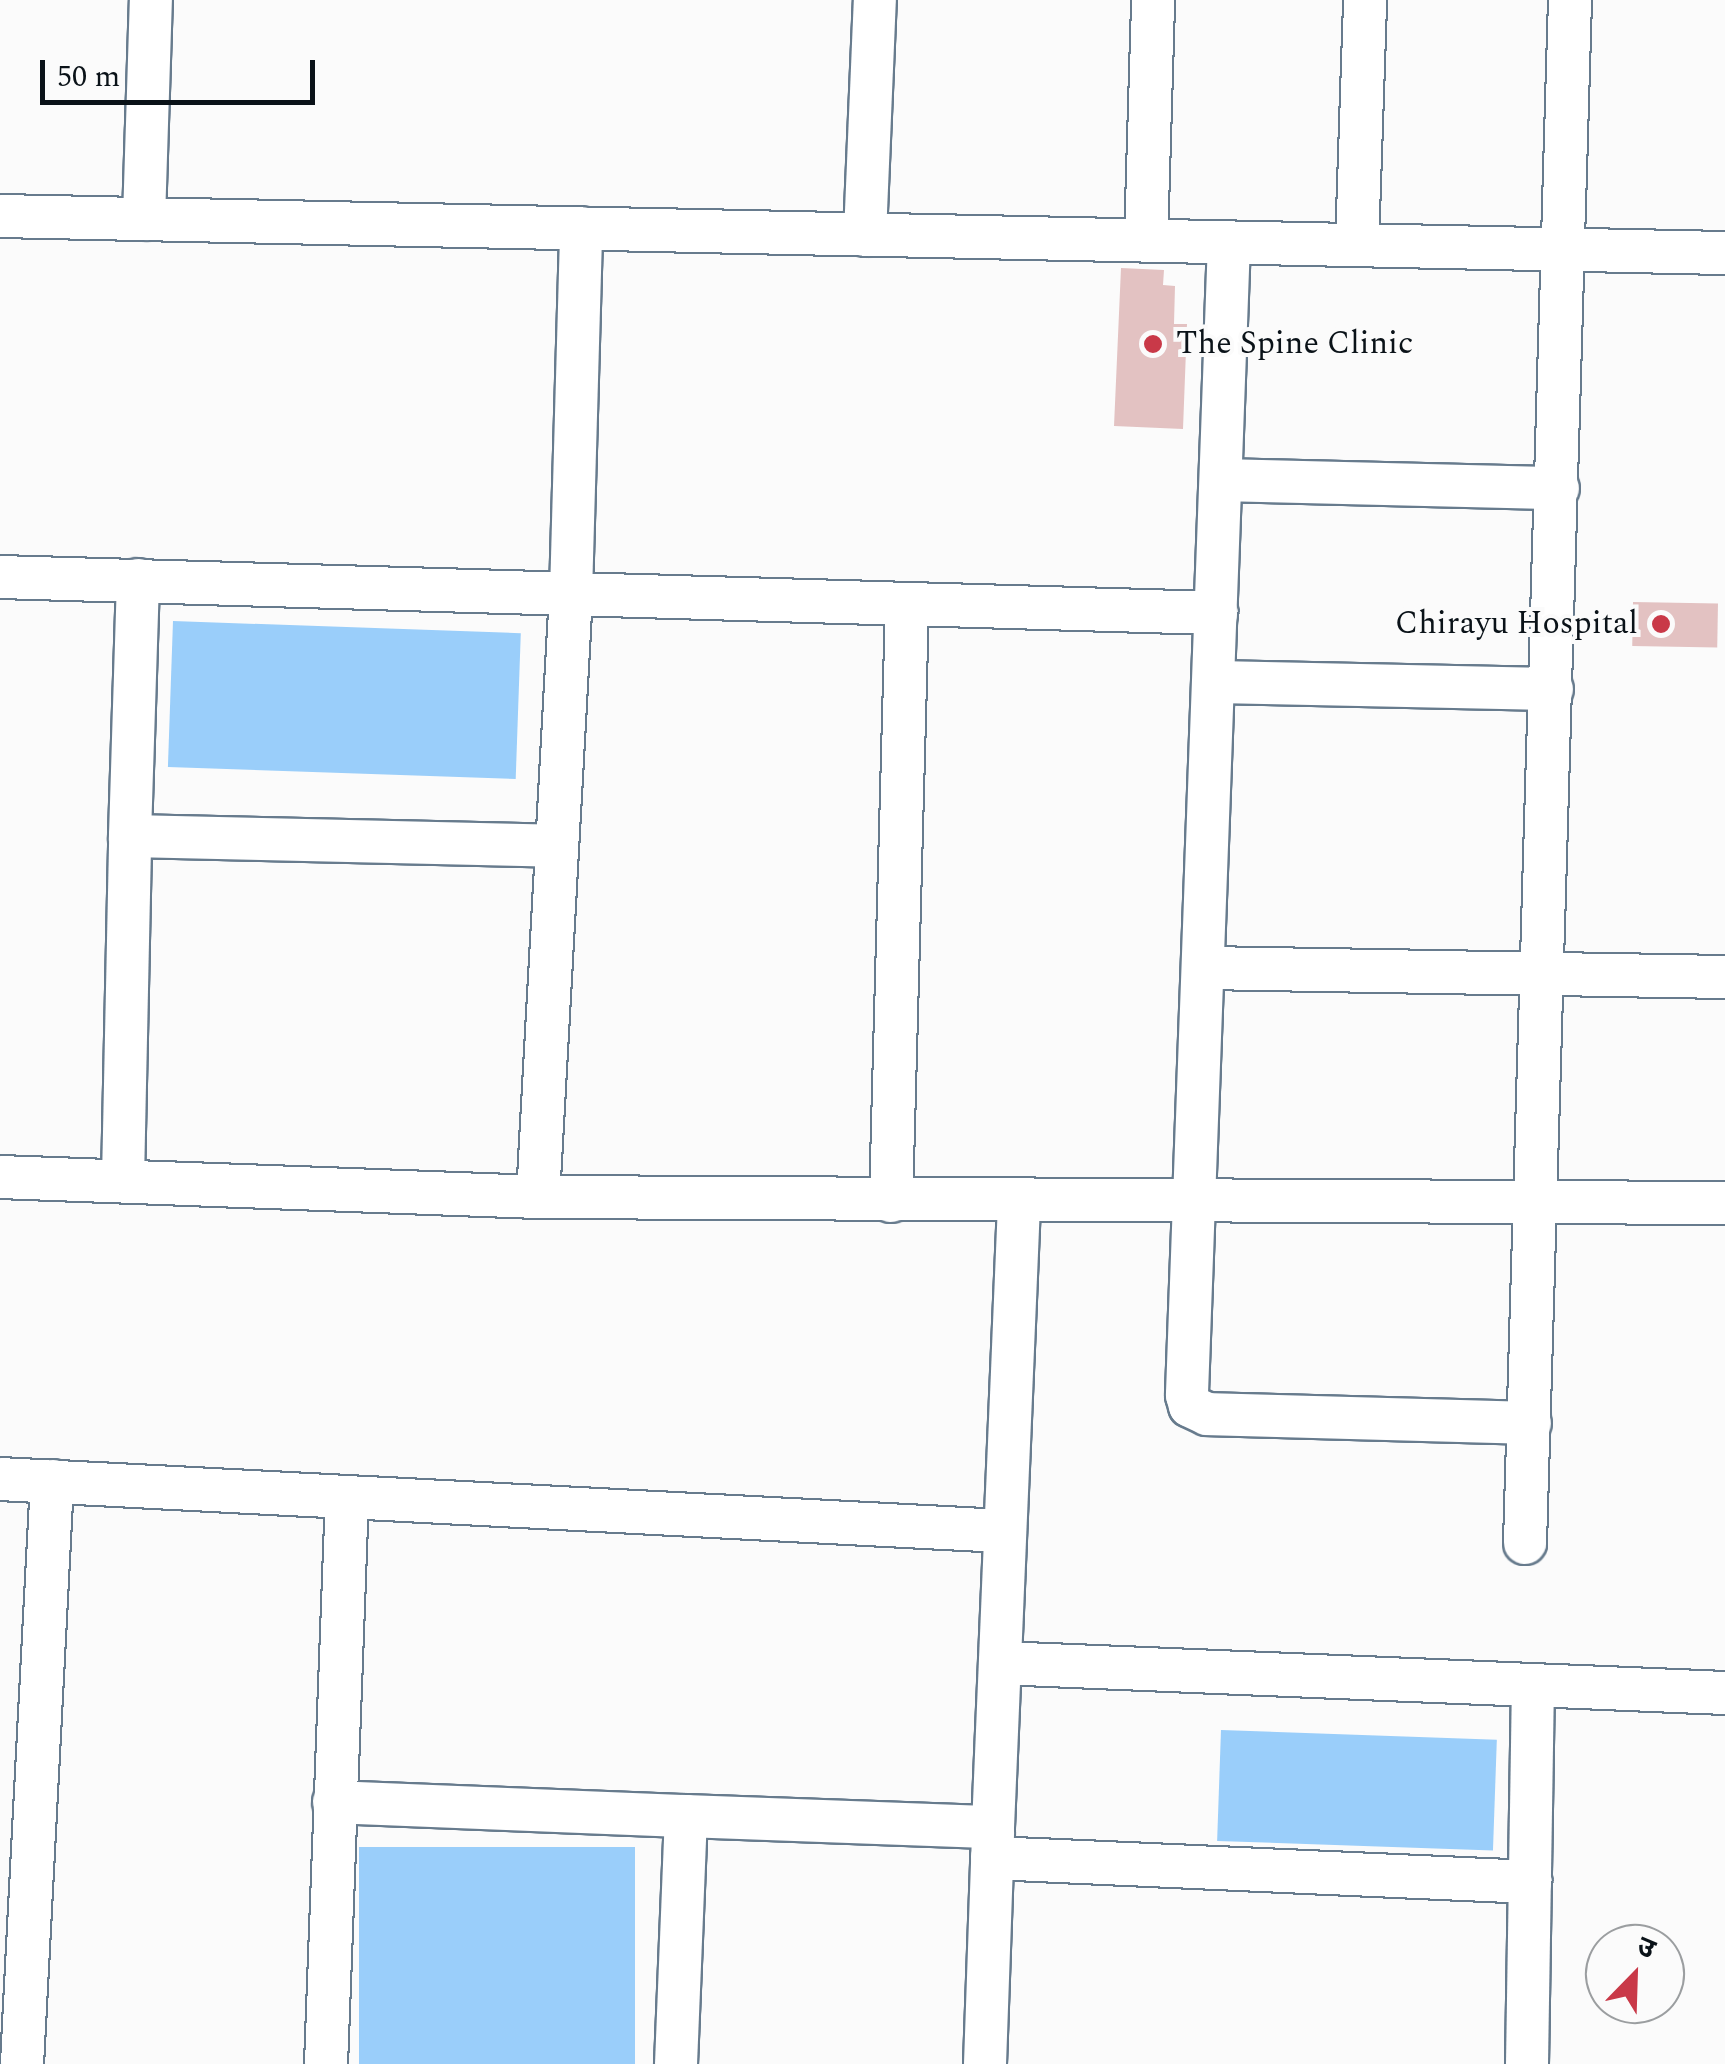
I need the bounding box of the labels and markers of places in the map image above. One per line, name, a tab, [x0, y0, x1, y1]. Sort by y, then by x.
place label: The Spine Clinic	[1176, 325, 1413, 363]
marker: The Spine Clinic	[1140, 331, 1166, 357]
place label: Chirayu Hospital	[1395, 605, 1638, 643]
marker: Chirayu Hospital	[1648, 611, 1674, 637]

